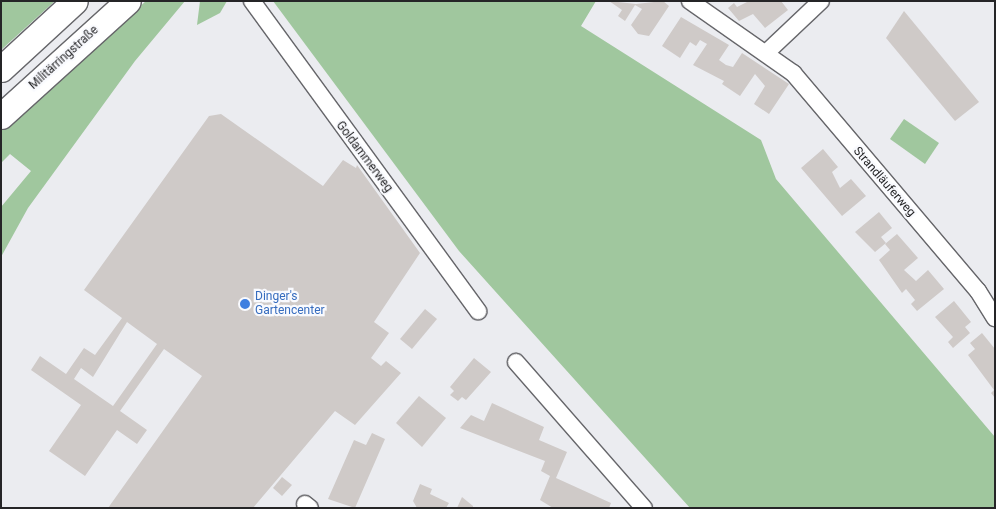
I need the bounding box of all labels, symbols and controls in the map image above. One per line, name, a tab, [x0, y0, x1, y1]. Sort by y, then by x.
street label: Militärringstraße	[26, 23, 102, 93]
street label: Goldammerweg	[333, 119, 395, 195]
street label: Strandläuferweg	[850, 144, 918, 220]
place label: Dinger's Gartencenter	[255, 290, 325, 318]
marker: Dinger's Gartencenter	[239, 298, 251, 310]

